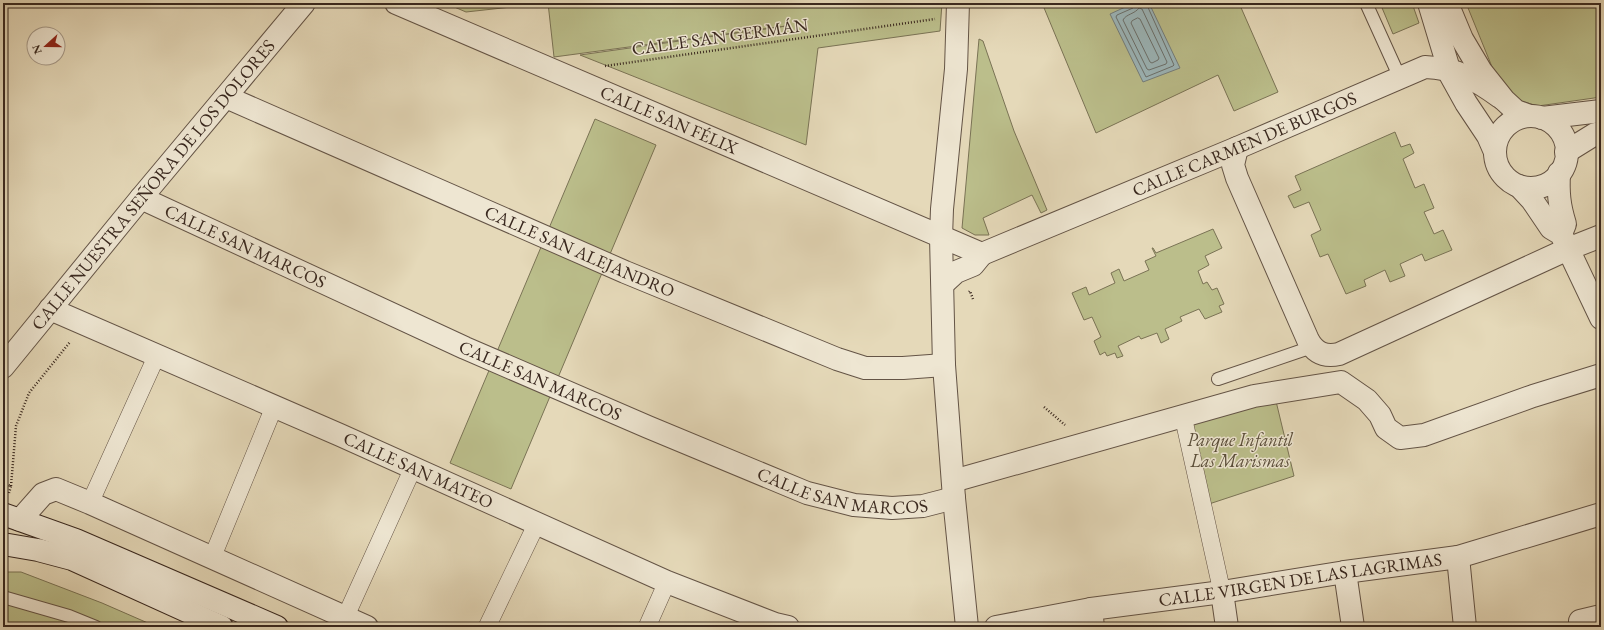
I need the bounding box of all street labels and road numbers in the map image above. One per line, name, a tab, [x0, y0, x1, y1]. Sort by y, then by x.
street label: CALLE SAN GERMÁN	[630, 13, 810, 60]
street label: CALLE NUESTRA SEÑORA DE LOS DOLORES	[26, 36, 280, 334]
street label: CALLE SAN FÉLIX	[597, 80, 742, 159]
street label: CALLE CARMEN DE BURGOS	[1129, 86, 1360, 201]
street label: CALLE SAN MARCOS	[161, 199, 330, 293]
street label: CALLE SAN ALEJANDRO	[481, 200, 678, 302]
street label: CALLE SAN MARCOS	[455, 335, 625, 425]
street label: CALLE SAN MATEO	[340, 426, 497, 513]
street label: CALLE SAN MARCOS	[754, 462, 930, 519]
street label: CALLE VIRGEN DE LAS LAGRIMAS	[1157, 547, 1443, 611]

